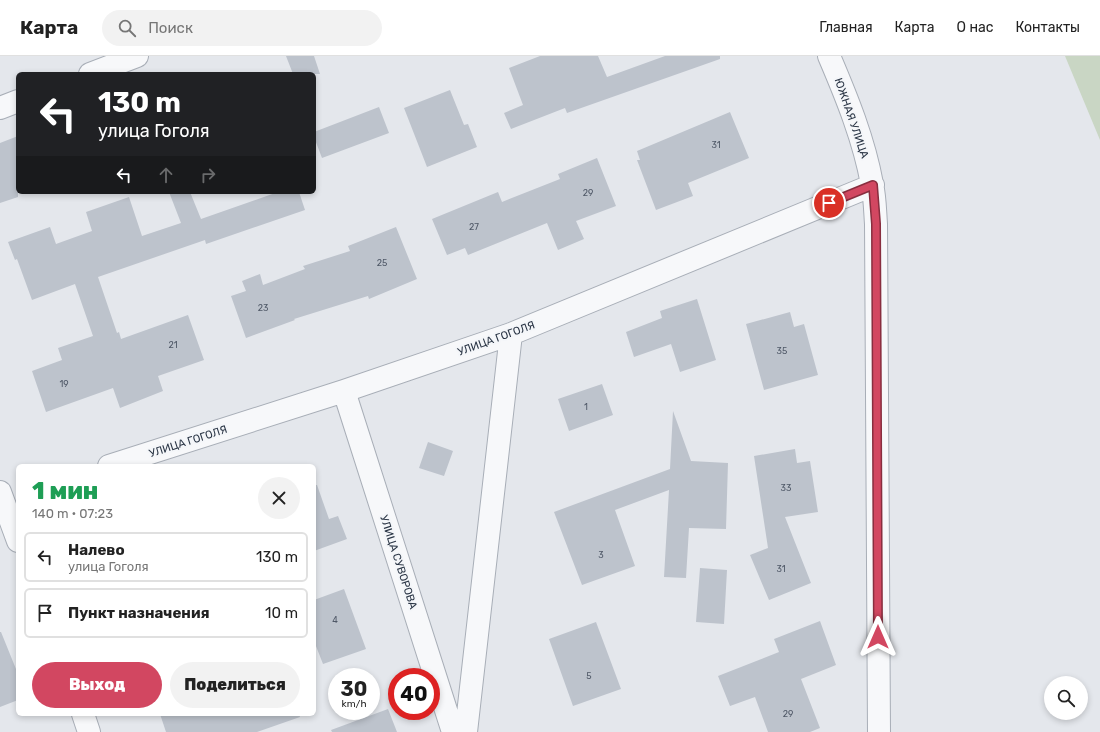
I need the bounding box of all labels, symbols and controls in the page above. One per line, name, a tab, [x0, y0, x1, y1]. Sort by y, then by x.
search box	[102, 10, 382, 46]
text: Карта	[20, 16, 78, 39]
icon: search	[116, 17, 138, 39]
text: Поиск	[148, 19, 193, 37]
text: Главная	[819, 19, 873, 36]
text: Карта	[895, 19, 935, 36]
text: О нас	[957, 19, 993, 36]
text: Контакты	[1015, 19, 1080, 36]
street label: ЮЖНАЯ УЛИЦА	[832, 76, 872, 161]
text: 130 m	[98, 86, 181, 119]
icon: left	[32, 88, 84, 140]
text: улица Гоголя	[98, 120, 210, 142]
house number: 31	[711, 140, 721, 150]
icon: left	[113, 164, 135, 186]
icon: ahead	[155, 164, 177, 186]
icon: right	[197, 164, 219, 186]
pin	[812, 186, 846, 220]
house number: 29	[583, 188, 593, 198]
icon: arrive	[818, 192, 840, 214]
house number: 27	[469, 222, 479, 232]
house number: 25	[377, 258, 387, 268]
house number: 23	[258, 303, 268, 313]
street label: УЛИЦА ГОГОЛЯ	[456, 318, 537, 358]
house number: 21	[168, 340, 178, 350]
house number: 35	[777, 346, 787, 356]
house number: 19	[59, 379, 69, 389]
house number: 1	[584, 402, 588, 412]
street label: УЛИЦА ГОГОЛЯ	[148, 423, 229, 460]
text: 1 мин	[32, 477, 98, 505]
button: close	[258, 477, 300, 519]
house number: 33	[781, 483, 791, 493]
text: 140 m · 07:23	[32, 506, 113, 521]
street label: УЛИЦА СУВОРОВА	[377, 514, 420, 611]
text: Налево	[68, 541, 125, 559]
icon: left	[34, 546, 56, 568]
text: 130 m	[256, 548, 298, 566]
house number: 3	[598, 550, 604, 560]
text: улица Гоголя	[68, 559, 149, 574]
house number: 31	[776, 564, 786, 574]
icon: arrive	[34, 602, 56, 624]
text: Пункт назначения	[68, 604, 210, 622]
text: 10 m	[265, 604, 298, 622]
house number: 4	[332, 615, 338, 625]
position arrow	[857, 616, 899, 658]
button: Выход	[32, 662, 162, 708]
button: Поделиться	[170, 662, 300, 708]
speed limit sign: 40	[388, 668, 440, 720]
house number: 5	[586, 671, 592, 681]
map controls	[1044, 676, 1088, 720]
button: search	[1044, 676, 1088, 720]
text: 30	[341, 677, 367, 701]
text: km/h	[342, 698, 366, 710]
house number: 29	[783, 709, 793, 719]

